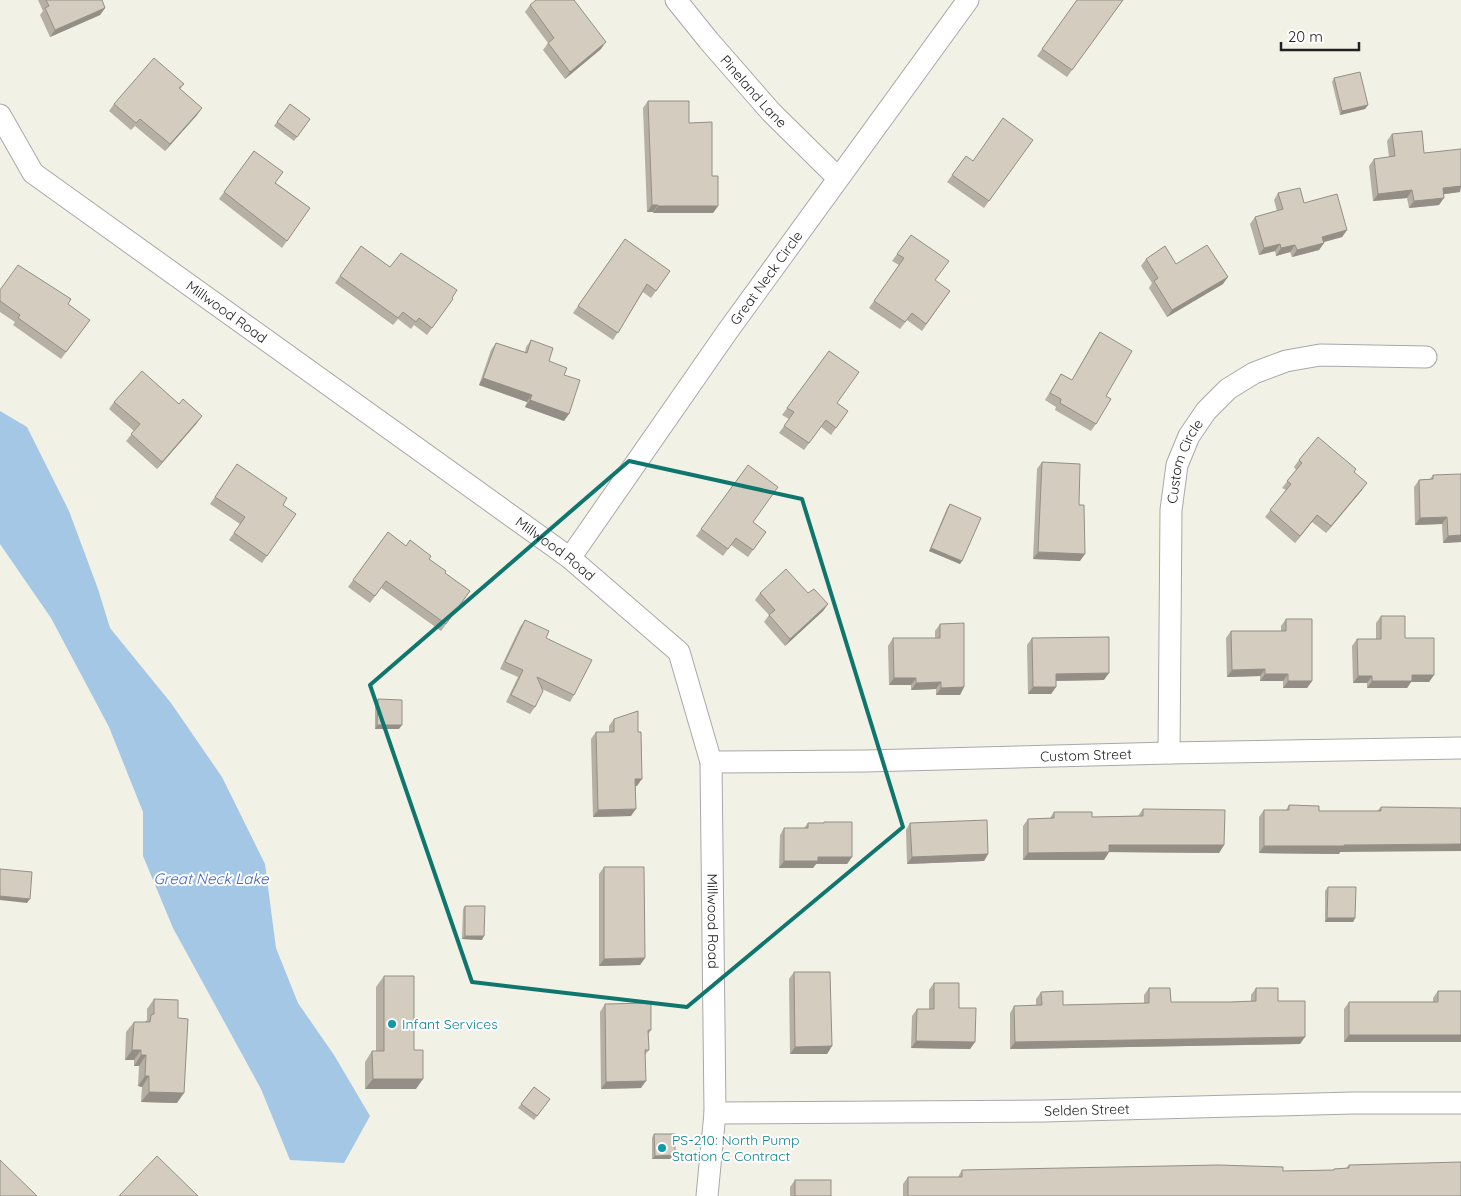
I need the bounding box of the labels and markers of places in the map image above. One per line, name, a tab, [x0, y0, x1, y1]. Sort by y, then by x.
place label: Infant Services	[402, 1015, 498, 1033]
marker: Infant Services	[386, 1018, 398, 1030]
place label: PS-210: North Pump Station C Contract	[672, 1131, 799, 1165]
marker: PS-210: North Pump Station C Contract	[656, 1142, 668, 1154]

